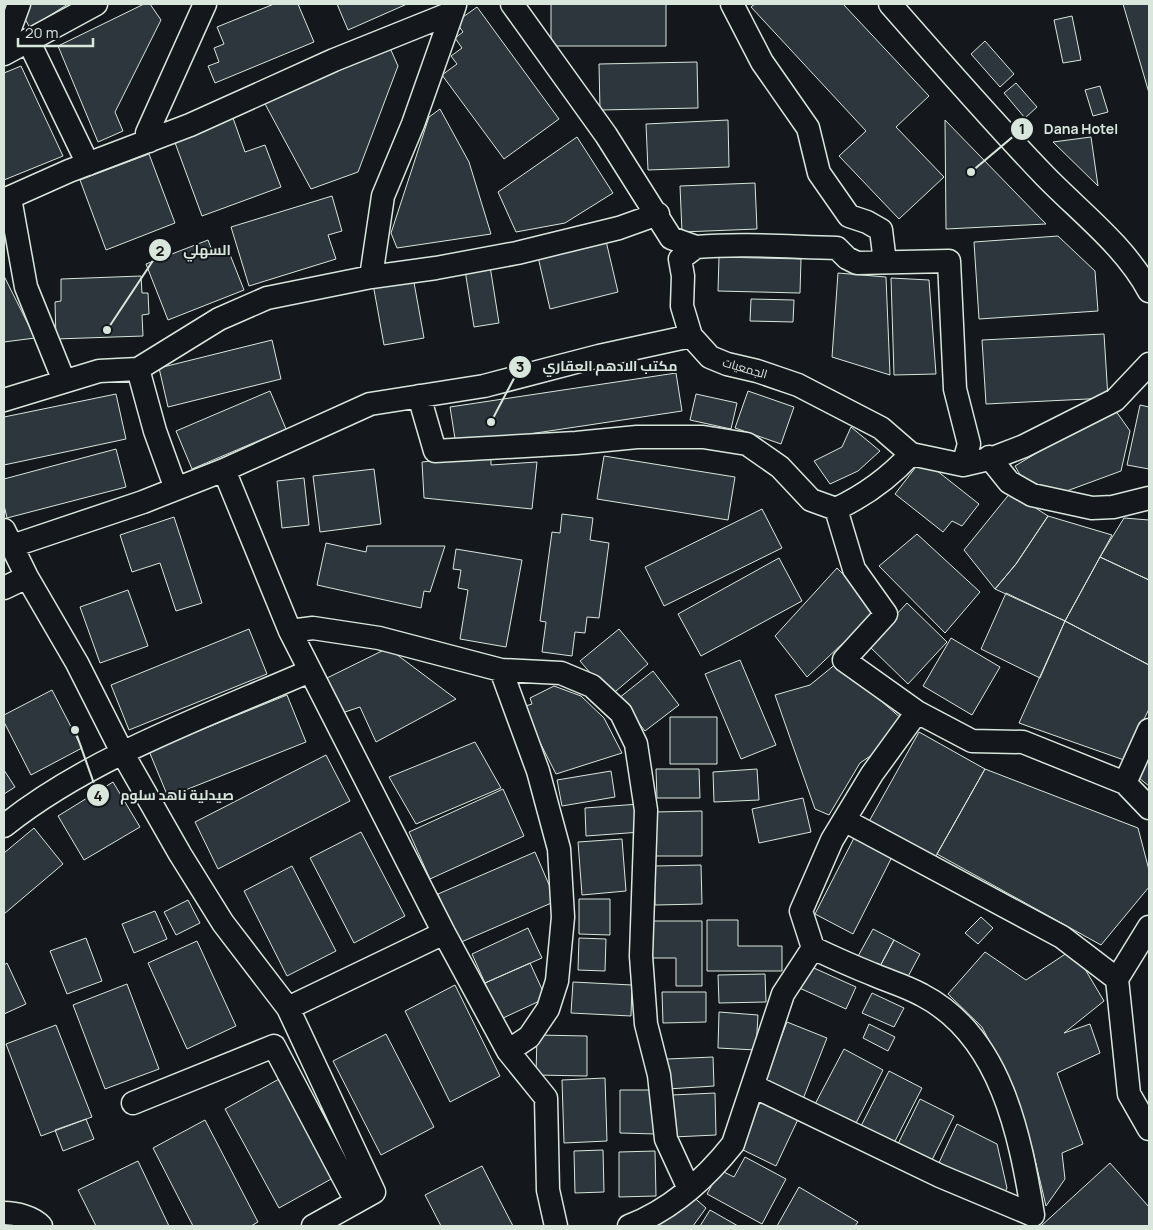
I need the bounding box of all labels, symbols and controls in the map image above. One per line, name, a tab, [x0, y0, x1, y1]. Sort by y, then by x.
scale bar	[18, 15, 92, 47]
text: 20 m	[25, 22, 58, 43]
callout: Dana Hotel	[1009, 115, 1129, 144]
text: 1	[1019, 118, 1025, 139]
text: Dana Hotel	[1044, 119, 1118, 138]
callout: السهلي	[148, 236, 241, 265]
text: 2	[156, 240, 165, 261]
text: السهلي	[183, 240, 231, 262]
callout: مكتب الادهم العقاري	[507, 352, 687, 381]
street label: الجمعيات	[721, 353, 769, 383]
text: 3	[516, 356, 524, 377]
text: مكتب الادهم العقاري	[543, 356, 677, 377]
callout: صيدلية ناهد سلوم	[85, 781, 244, 810]
text: 4	[93, 785, 103, 806]
text: صيدلية ناهد سلوم	[120, 785, 234, 805]

